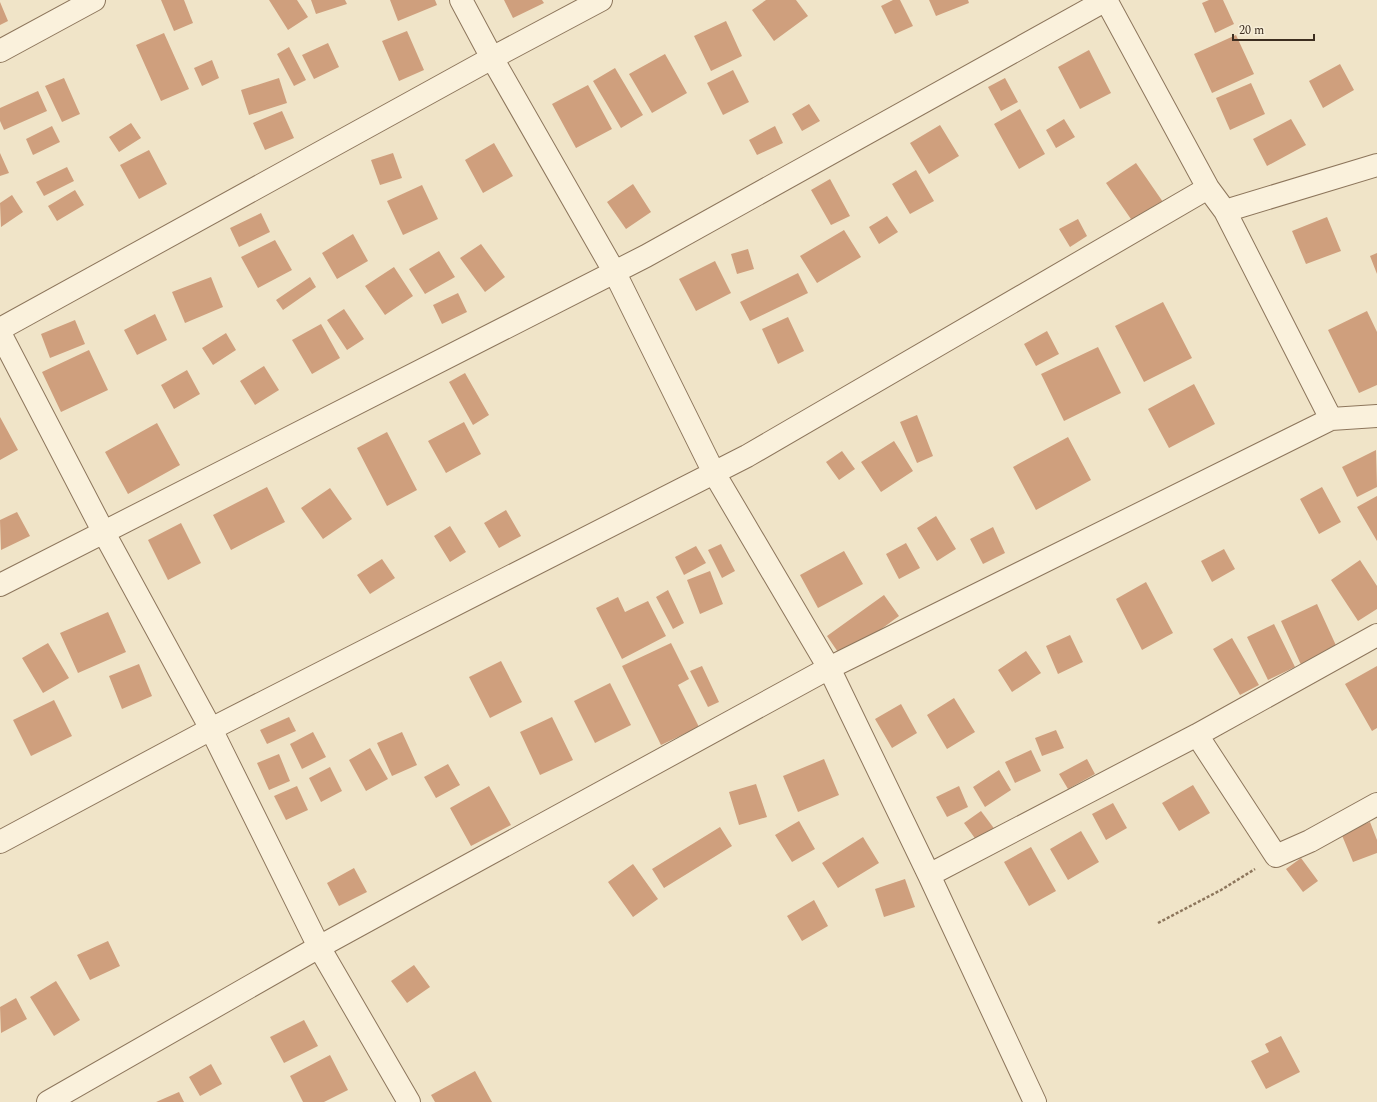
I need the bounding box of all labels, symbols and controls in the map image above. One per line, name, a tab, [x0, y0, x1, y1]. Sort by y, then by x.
scale bar	[1233, 16, 1314, 42]
text: 20 m	[1239, 21, 1264, 40]

